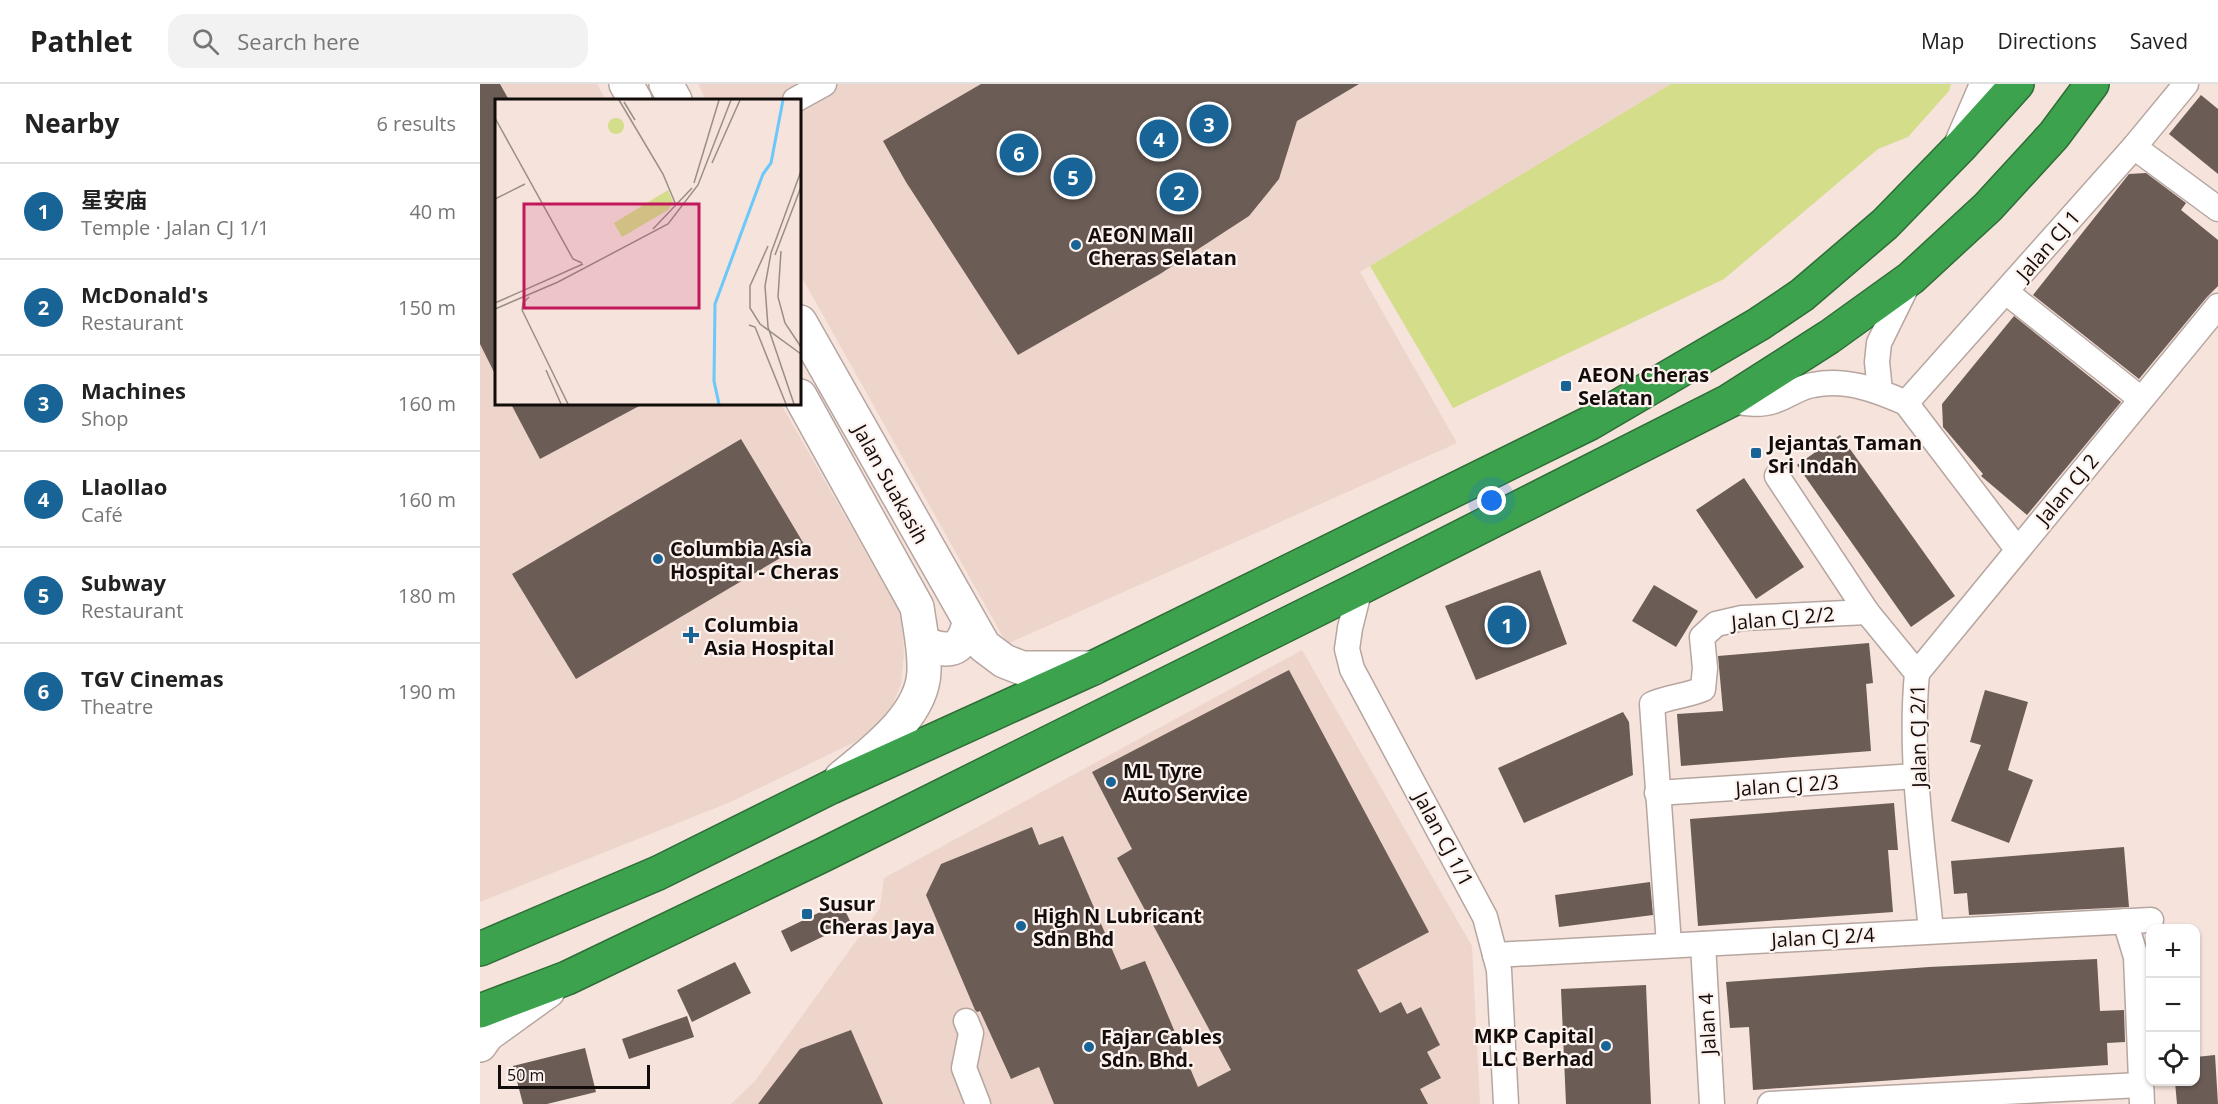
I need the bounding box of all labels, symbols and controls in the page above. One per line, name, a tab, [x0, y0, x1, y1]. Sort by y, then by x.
search box	[168, 14, 588, 68]
text: Pathlet	[30, 22, 132, 60]
icon: search	[189, 25, 222, 58]
text: Search here	[237, 26, 360, 56]
text: Map	[1921, 27, 1964, 55]
text: Directions	[1997, 27, 2097, 55]
text: Saved	[2130, 27, 2188, 55]
inset map	[495, 99, 801, 405]
pin: 3	[1190, 102, 1228, 147]
text: Nearby	[24, 105, 119, 141]
text: 6 results	[376, 110, 456, 137]
pin: 4	[1140, 116, 1178, 162]
pin: 6	[1000, 130, 1038, 176]
pin: 5	[1054, 154, 1092, 200]
pin: 2	[1160, 170, 1198, 214]
text: 星安庙	[81, 184, 147, 214]
text: 1	[38, 198, 49, 225]
text: 40 m	[409, 198, 456, 225]
street label: Jalan CJ 1	[2009, 204, 2086, 287]
text: Temple · Jalan CJ 1/1	[81, 214, 269, 241]
place label: AEON Mall Cheras Selatan	[1088, 221, 1237, 271]
marker: AEON Mall Cheras Selatan	[1069, 238, 1083, 252]
text: McDonald's	[81, 279, 208, 309]
text: 2	[38, 294, 49, 321]
text: 150 m	[398, 294, 456, 321]
text: Restaurant	[81, 309, 183, 336]
place label: AEON Cheras Selatan	[1578, 361, 1709, 411]
text: Machines	[81, 375, 186, 405]
marker: AEON Cheras Selatan	[1559, 379, 1573, 393]
text: 3	[38, 390, 49, 417]
text: 160 m	[398, 390, 456, 417]
text: Shop	[81, 405, 129, 432]
street label: Jalan Suakasih	[846, 418, 935, 549]
place label: Jejantas Taman Sri Indah	[1766, 429, 1922, 479]
marker: Jejantas Taman Sri Indah	[1749, 446, 1763, 460]
street label: Jalan CJ 2	[2028, 448, 2105, 532]
text: Llaollao	[81, 471, 167, 501]
text: 4	[38, 486, 49, 513]
text: 160 m	[398, 486, 456, 513]
your location	[1477, 486, 1506, 515]
text: Café	[81, 501, 123, 528]
place label: Columbia Asia Hospital - Cheras	[670, 535, 839, 585]
marker: Columbia Asia Hospital - Cheras	[651, 552, 665, 566]
text: Subway	[81, 567, 166, 597]
text: 5	[38, 582, 49, 609]
text: 180 m	[398, 582, 456, 609]
text: Restaurant	[81, 597, 183, 624]
street label: Jalan CJ 2/2	[1728, 600, 1836, 636]
pin: 1	[1488, 602, 1526, 648]
place label: Columbia Asia Hospital	[704, 611, 834, 661]
marker: Columbia Asia Hospital	[682, 626, 700, 644]
text: TGV Cinemas	[81, 663, 224, 693]
text: 6	[38, 678, 49, 705]
text: 190 m	[398, 678, 456, 705]
street label: Jalan CJ 2/1	[1904, 684, 1932, 790]
text: Theatre	[81, 693, 153, 720]
place label: ML Tyre Auto Service	[1123, 757, 1248, 807]
street label: Jalan CJ 2/3	[1732, 768, 1840, 802]
marker: ML Tyre Auto Service	[1104, 775, 1118, 789]
street label: Jalan CJ 1/1	[1407, 785, 1480, 891]
place label: Susur Cheras Jaya	[819, 890, 935, 940]
place label: High N Lubricant Sdn Bhd	[1033, 902, 1202, 952]
marker: Susur Cheras Jaya	[800, 907, 814, 921]
marker: High N Lubricant Sdn Bhd	[1014, 919, 1028, 933]
street label: Jalan CJ 2/4	[1769, 921, 1876, 953]
map controls	[2146, 924, 2200, 1086]
button: +	[2146, 924, 2200, 978]
button: −	[2146, 978, 2200, 1032]
street label: Jalan 4	[1692, 992, 1722, 1057]
place label: MKP Capital LLC Berhad	[1474, 1022, 1594, 1072]
place label: Fajar Cables Sdn. Bhd.	[1101, 1023, 1222, 1073]
button: locate	[2146, 1032, 2200, 1086]
marker: MKP Capital LLC Berhad	[1599, 1039, 1613, 1053]
marker: Fajar Cables Sdn. Bhd.	[1082, 1040, 1096, 1054]
scale bar	[498, 1062, 650, 1090]
text: 50 m	[507, 1064, 544, 1086]

